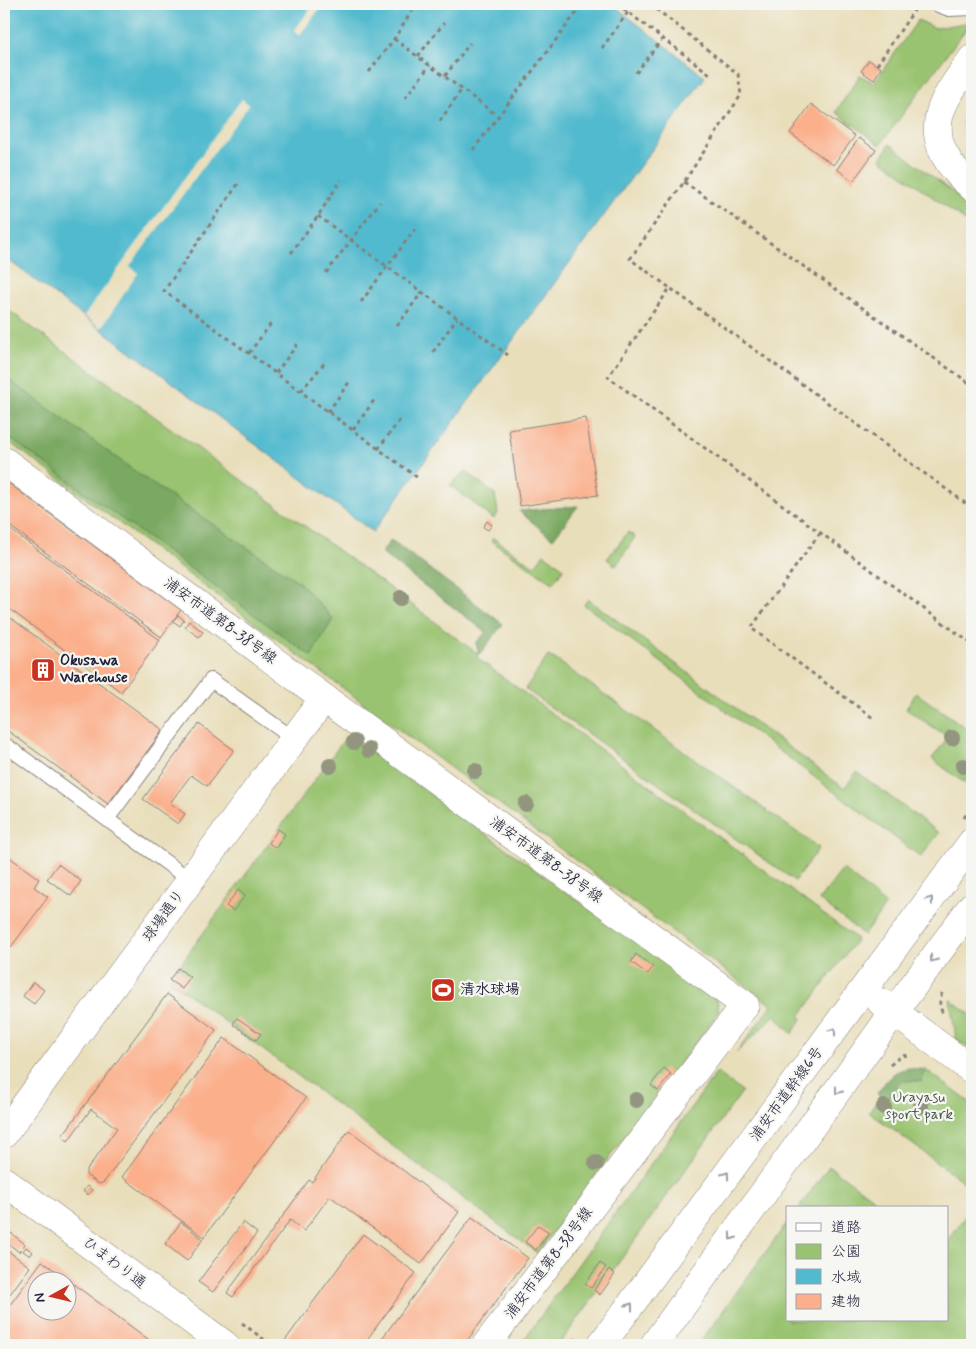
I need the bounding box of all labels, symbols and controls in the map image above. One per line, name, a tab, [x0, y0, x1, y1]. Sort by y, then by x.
street label: 浦安市道第8-38号線	[159, 573, 281, 669]
place label: Okusawa Warehouse	[59, 651, 128, 688]
building icon: Okusawa Warehouse	[30, 657, 56, 683]
street label: 浦安市道第8-38号線	[485, 812, 607, 908]
street label: 球場通り	[138, 886, 190, 946]
one-way arrow	[924, 897, 932, 906]
one-way arrow	[930, 954, 939, 963]
sports icon: 清水球場	[430, 977, 456, 1003]
place label: 清水球場	[460, 980, 520, 1000]
one-way arrow	[827, 1027, 836, 1037]
street label: 浦安市道幹線6号	[746, 1043, 828, 1145]
one-way arrow	[835, 1085, 844, 1095]
park label: Urayasu sport park	[885, 1088, 954, 1125]
one-way arrow	[720, 1171, 729, 1181]
street label: 浦安市道第8-38号線	[500, 1203, 598, 1323]
legend	[786, 1206, 948, 1322]
text: 道路	[831, 1218, 861, 1238]
one-way arrow	[730, 1231, 738, 1240]
street label: ひまわり通	[78, 1232, 150, 1294]
text: 公園	[831, 1242, 861, 1262]
text: 水域	[831, 1268, 861, 1288]
north arrow	[28, 1272, 78, 1322]
text: N	[31, 1292, 50, 1304]
text: 建物	[831, 1292, 861, 1312]
one-way arrow	[624, 1303, 632, 1312]

